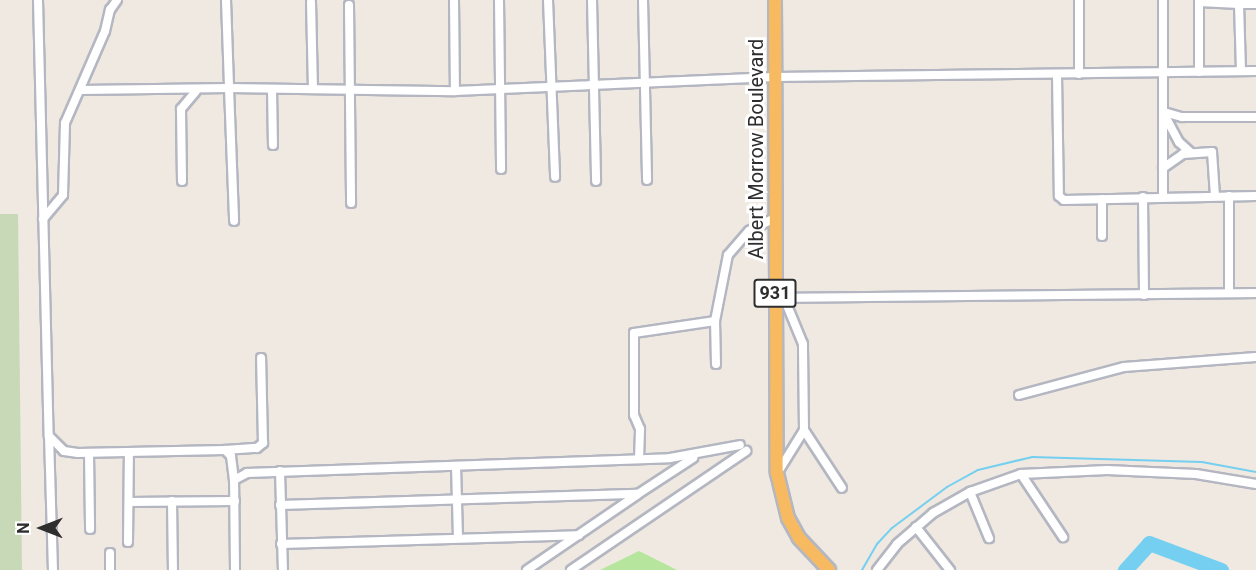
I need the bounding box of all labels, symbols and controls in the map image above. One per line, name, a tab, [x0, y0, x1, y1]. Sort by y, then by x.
street label: Albert Morrow Boulevard	[744, 39, 768, 259]
road number: 931	[752, 278, 798, 308]
north arrow	[12, 498, 72, 558]
text: N	[14, 522, 33, 534]

